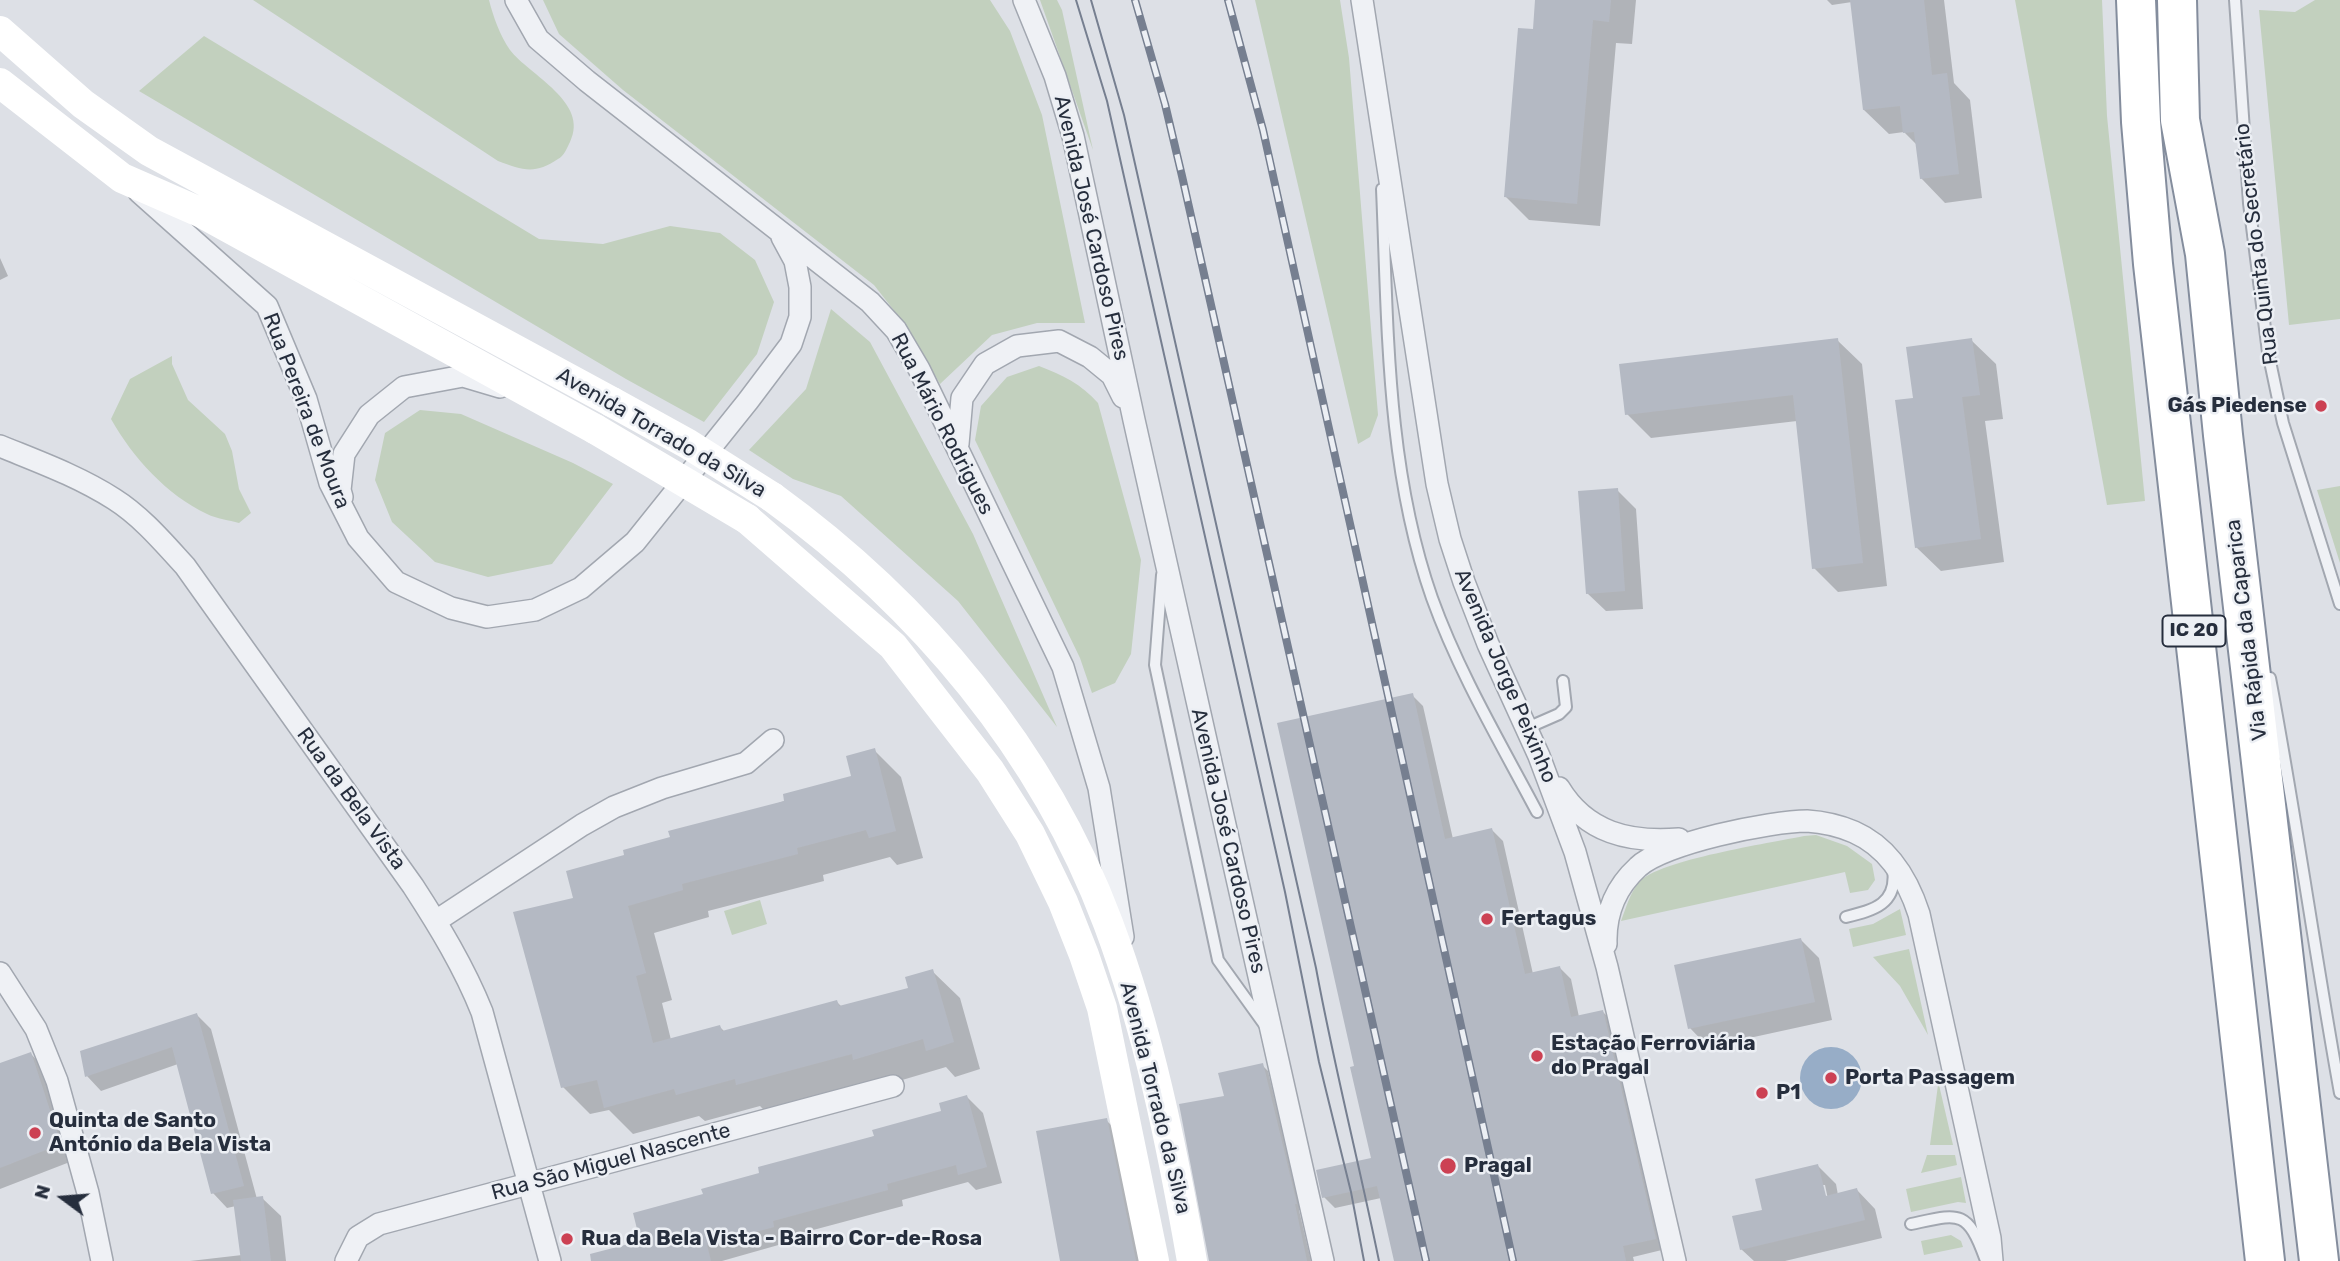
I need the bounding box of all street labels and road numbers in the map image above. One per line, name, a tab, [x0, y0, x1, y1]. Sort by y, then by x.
street label: Avenida José Cardoso Pires	[1048, 93, 1134, 363]
street label: Rua Quinta do Secretário	[2230, 122, 2284, 366]
street label: Rua Pereira de Moura	[257, 310, 355, 512]
street label: Rua Mário Rodrigues	[885, 329, 999, 519]
street label: Avenida Torrado da Silva	[552, 363, 770, 503]
street label: Via Rápida da Caparica	[2221, 518, 2273, 742]
street label: Avenida Jorge Peixinho	[1448, 565, 1562, 787]
road number: IC 20	[2162, 616, 2226, 646]
street label: Avenida José Cardoso Pires	[1185, 706, 1271, 976]
street label: Rua da Bela Vista	[291, 723, 411, 875]
street label: Avenida Torrado da Silva	[1114, 979, 1196, 1217]
street label: Rua São Miguel Nascente	[489, 1118, 733, 1206]

